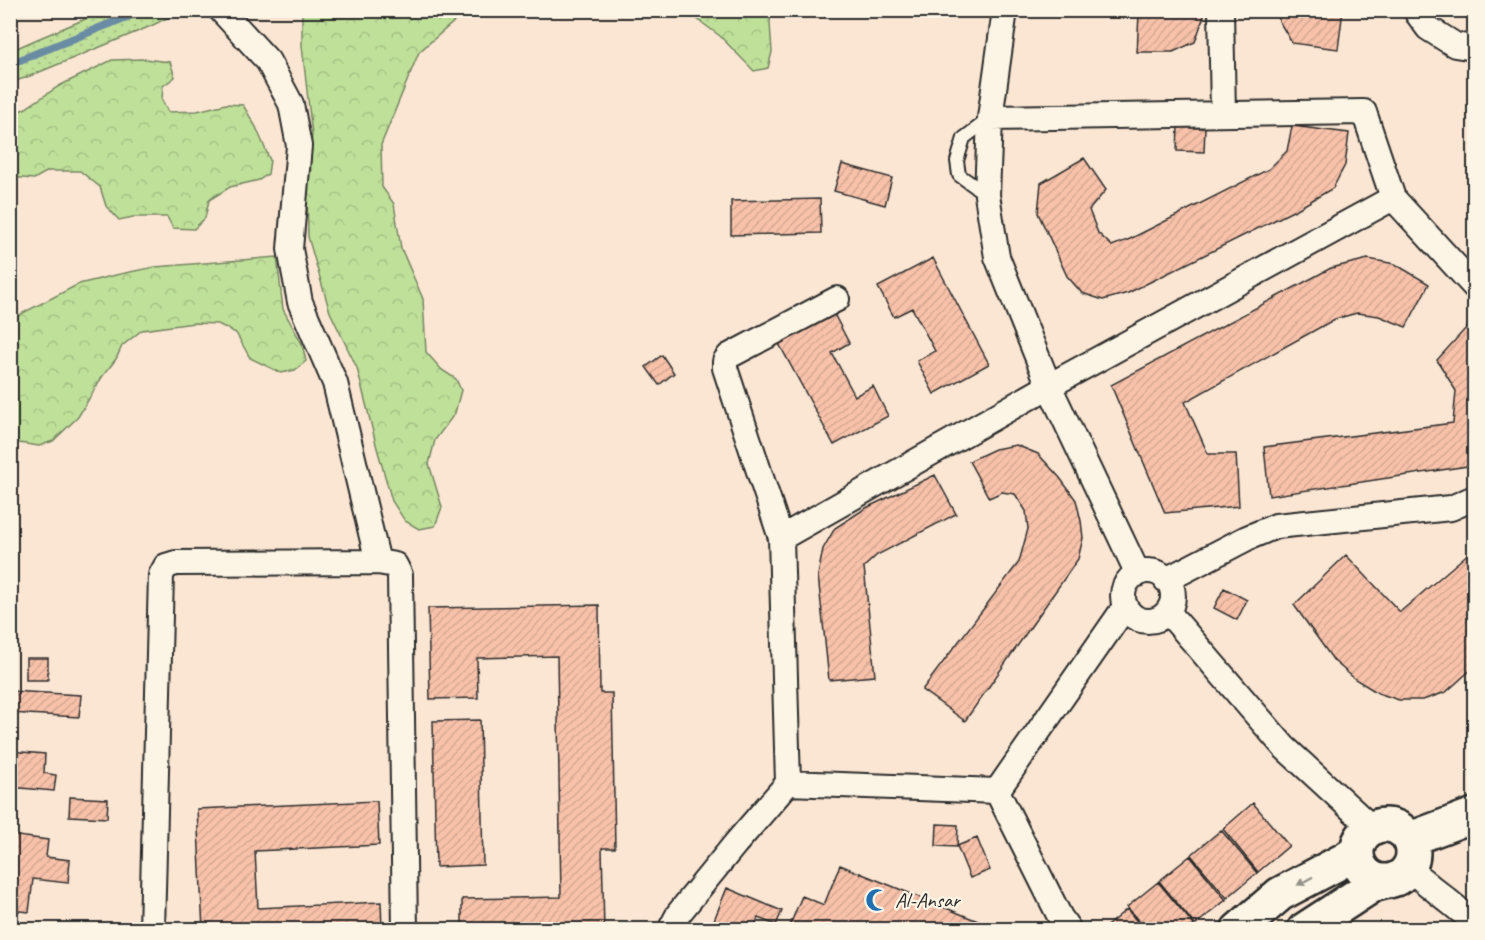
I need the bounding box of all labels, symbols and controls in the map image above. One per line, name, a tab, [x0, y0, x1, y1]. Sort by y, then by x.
one-way arrow	[1297, 876, 1314, 886]
mosque icon: Al-Ansar	[864, 887, 890, 913]
place label: Al-Ansar	[895, 887, 961, 913]

